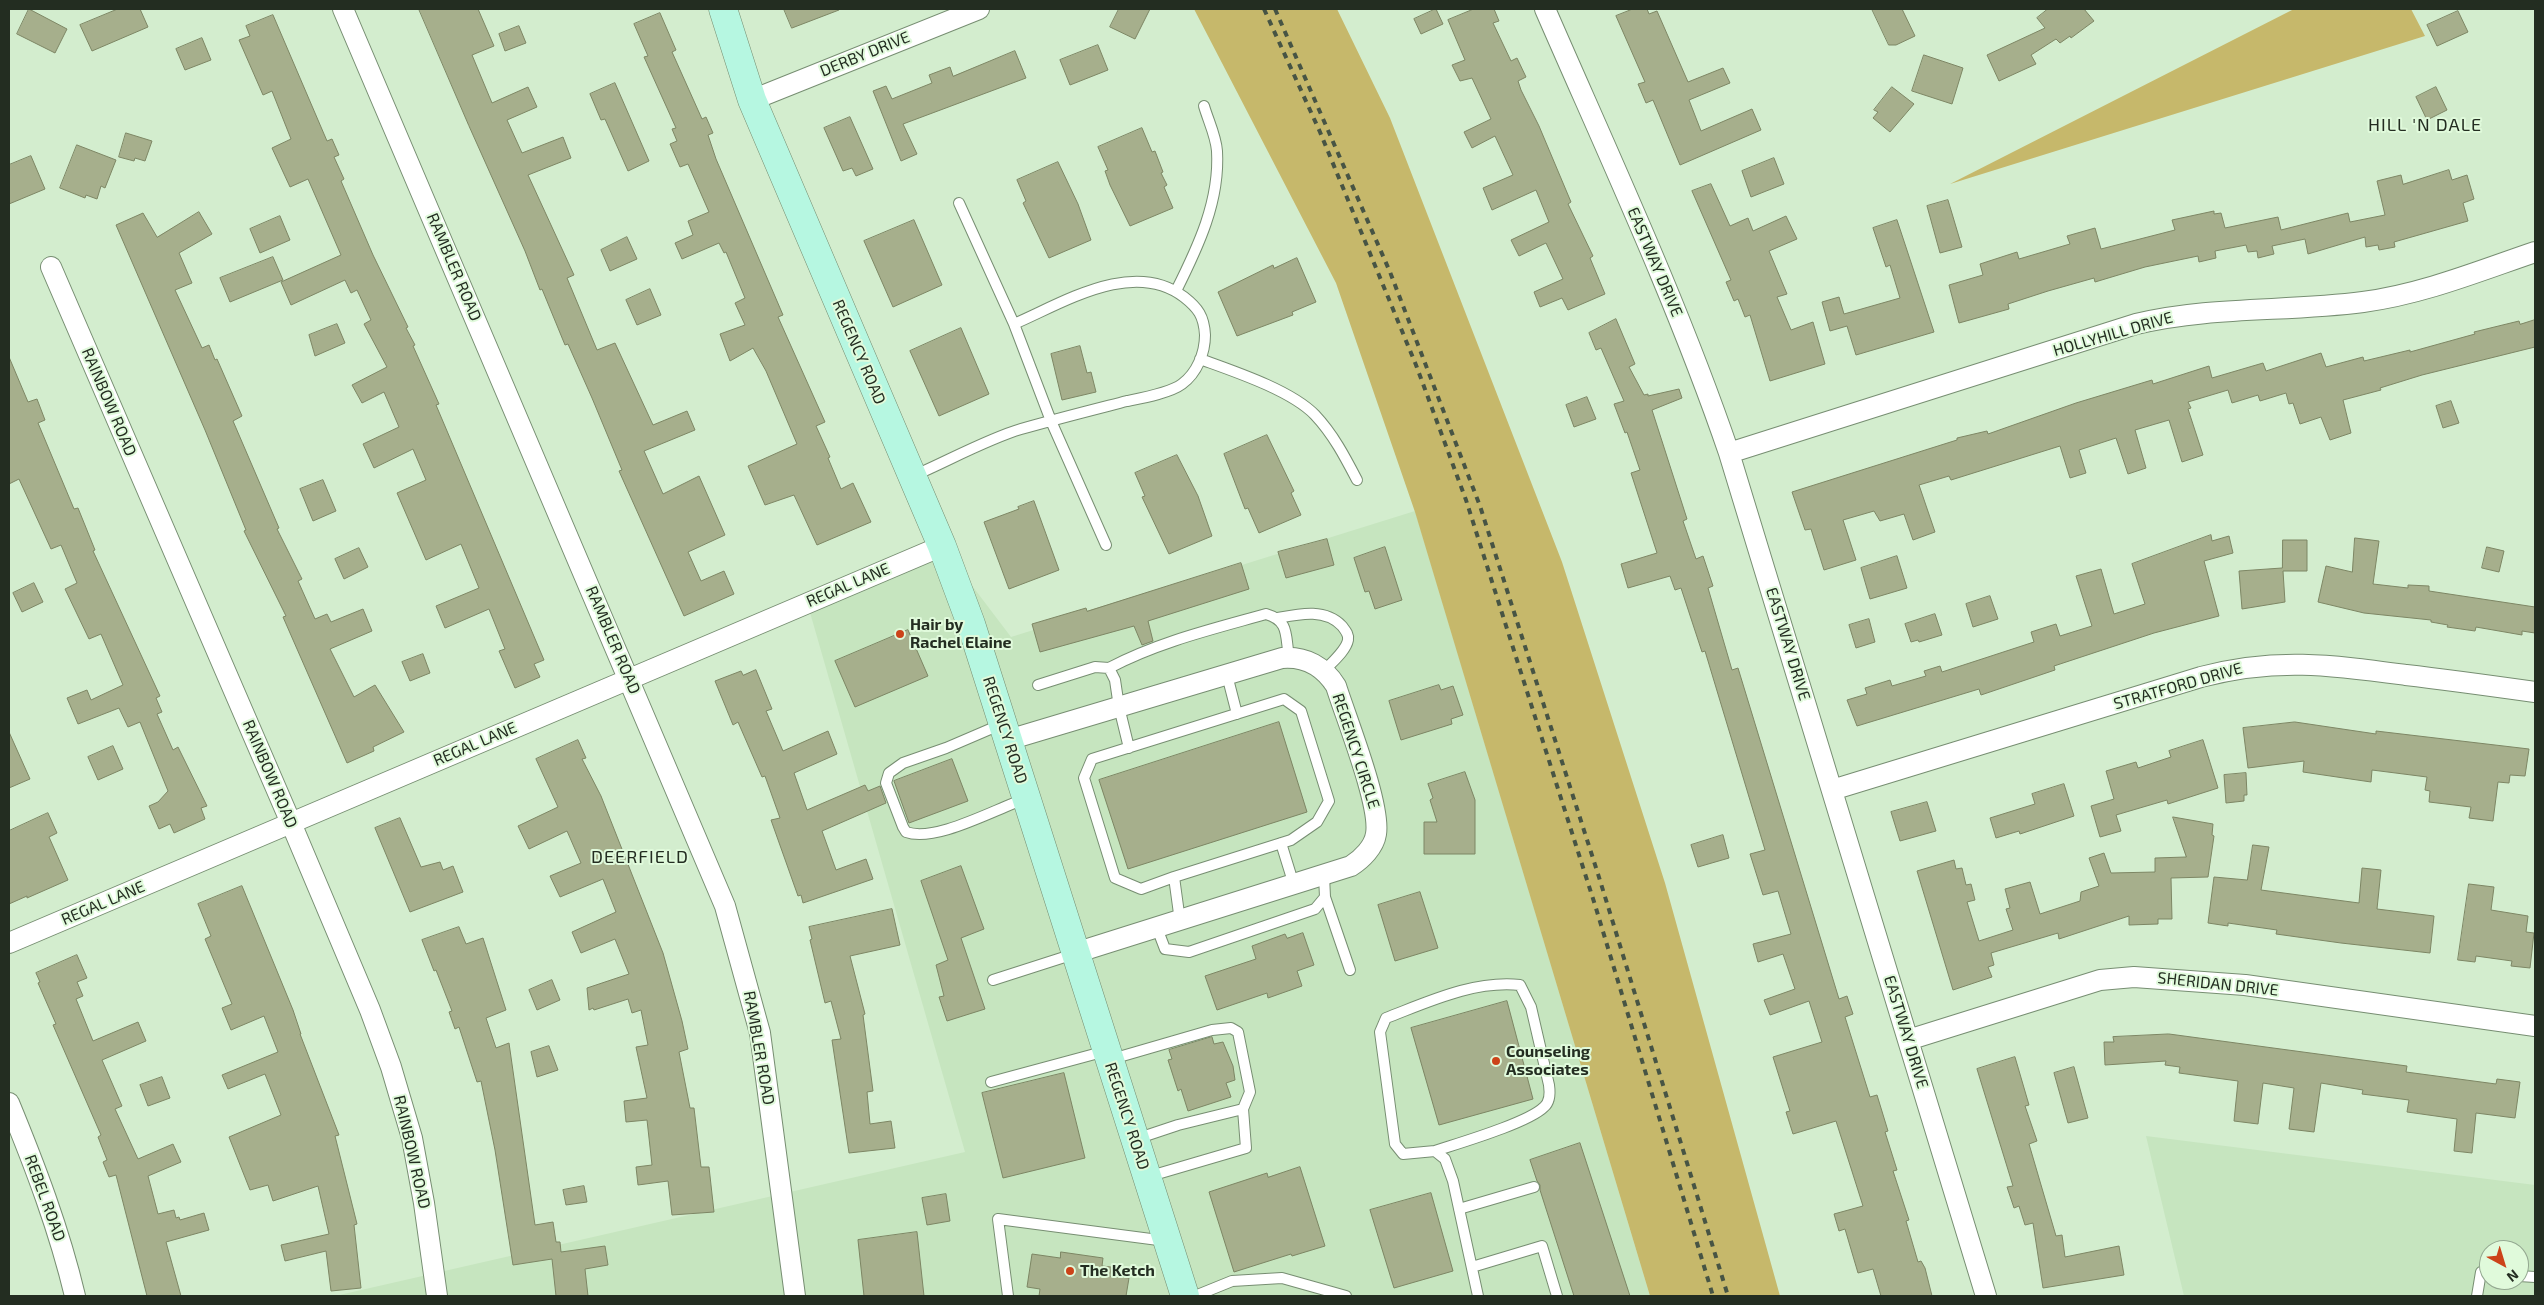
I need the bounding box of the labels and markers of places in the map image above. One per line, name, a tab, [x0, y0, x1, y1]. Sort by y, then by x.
place label: Hair by Rachel Elaine	[910, 615, 1012, 653]
marker: Hair by Rachel Elaine	[894, 628, 906, 640]
place label: Counseling Associates	[1506, 1042, 1590, 1080]
marker: Counseling Associates	[1490, 1055, 1502, 1067]
place label: The Ketch	[1080, 1261, 1155, 1281]
marker: The Ketch	[1064, 1265, 1076, 1277]

